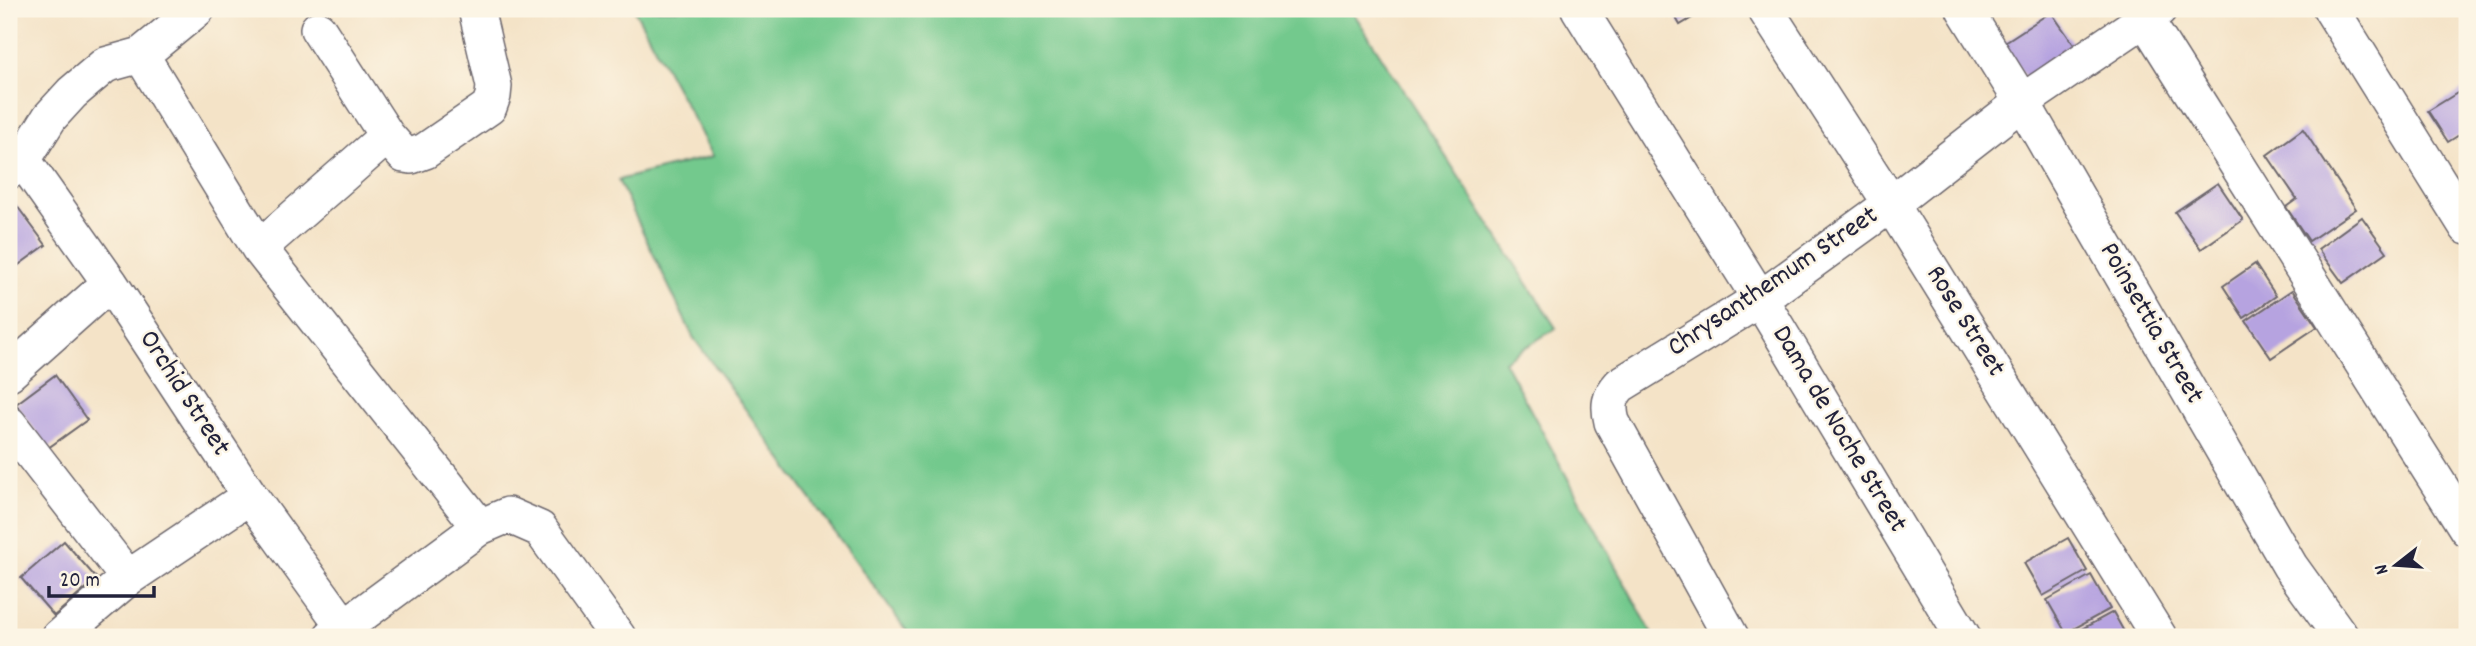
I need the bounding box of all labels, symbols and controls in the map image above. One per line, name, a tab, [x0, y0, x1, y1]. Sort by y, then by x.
street label: Chrysanthemum Street	[1661, 197, 1887, 369]
street label: Poinsettia Street	[2087, 236, 2213, 412]
street label: Rose Street	[1914, 259, 2014, 385]
street label: Dama de Noche Street	[1760, 319, 1916, 541]
street label: Orchid Street	[127, 323, 239, 465]
north arrow	[2360, 530, 2430, 600]
scale bar	[49, 555, 154, 599]
text: N	[2369, 561, 2397, 577]
text: 20 m	[60, 567, 100, 597]

